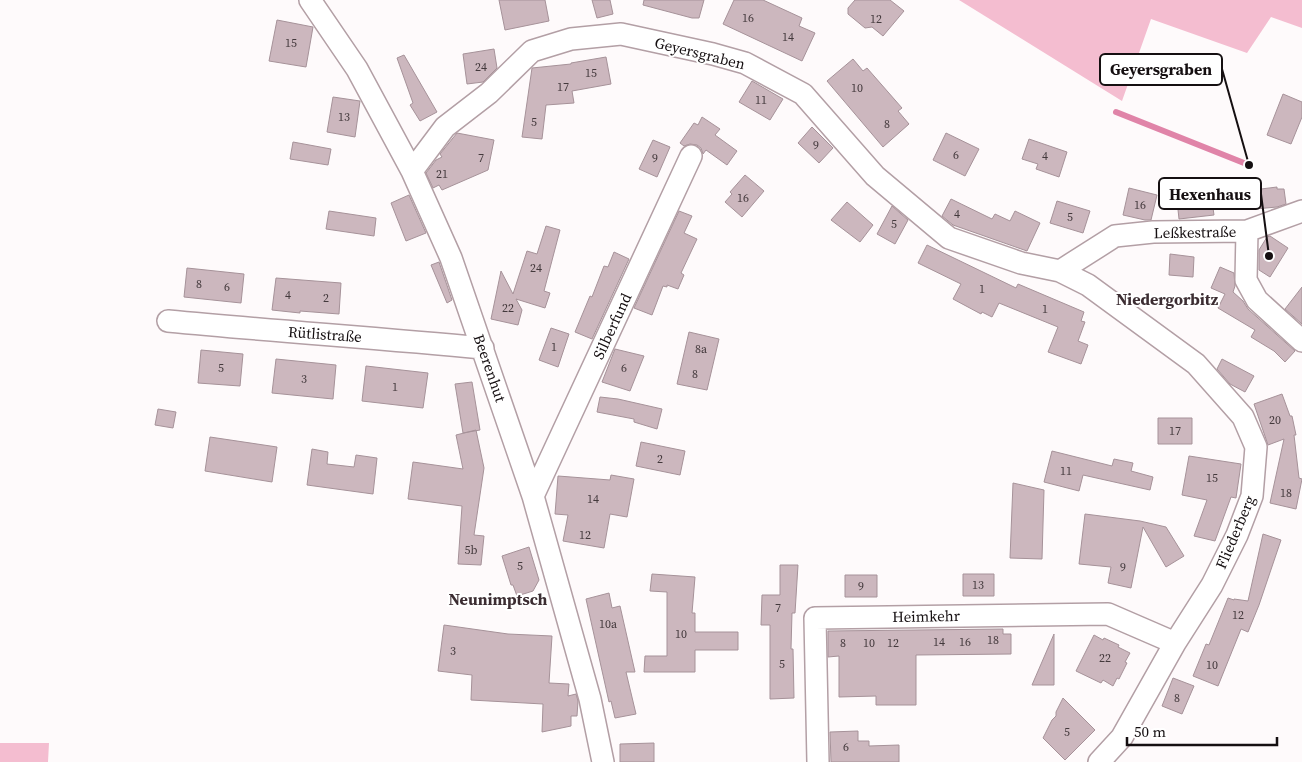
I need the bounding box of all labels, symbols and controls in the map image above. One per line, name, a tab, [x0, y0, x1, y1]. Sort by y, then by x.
house number: 16	[742, 10, 754, 26]
house number: 12	[870, 11, 882, 27]
house number: 14	[782, 29, 794, 45]
street label: Geyersgraben	[653, 32, 747, 74]
house number: 15	[285, 35, 297, 51]
callout: Geyersgraben	[1100, 54, 1222, 85]
text: Geyersgraben	[1110, 58, 1212, 80]
house number: 24	[475, 59, 487, 75]
house number: 15	[585, 65, 597, 81]
house number: 17	[557, 79, 569, 95]
house number: 10	[851, 80, 863, 96]
house number: 11	[755, 92, 767, 108]
house number: 13	[338, 109, 350, 125]
house number: 5	[531, 114, 537, 130]
house number: 8	[884, 116, 890, 132]
house number: 9	[813, 137, 819, 153]
house number: 6	[953, 147, 959, 163]
house number: 4	[1042, 148, 1048, 164]
house number: 7	[478, 150, 484, 166]
house number: 9	[652, 150, 658, 166]
house number: 21	[436, 166, 448, 182]
callout: Hexenhaus	[1159, 178, 1261, 209]
text: Hexenhaus	[1169, 183, 1251, 205]
house number: 16	[737, 190, 749, 206]
house number: 16	[1134, 197, 1146, 213]
house number: 4	[954, 206, 960, 222]
house number: 5	[1067, 209, 1073, 225]
house number: 5	[891, 216, 897, 232]
street label: Leßkestraße	[1154, 221, 1237, 243]
house number: 24	[530, 260, 542, 276]
house number: 8	[196, 276, 202, 292]
house number: 6	[224, 279, 230, 295]
house number: 1	[979, 281, 985, 297]
house number: 4	[285, 287, 291, 303]
district label: Niedergorbitz	[1116, 288, 1219, 310]
street label: Silberfund	[588, 289, 637, 363]
house number: 2	[323, 290, 329, 306]
house number: 22	[502, 300, 514, 316]
house number: 1	[1042, 301, 1048, 317]
street label: Rütlistraße	[287, 321, 363, 347]
street label: Beerenhut	[469, 331, 511, 405]
house number: 1	[551, 339, 557, 355]
house number: 8a	[695, 341, 708, 357]
house number: 5	[218, 360, 224, 376]
house number: 6	[621, 360, 627, 376]
house number: 8	[692, 366, 698, 382]
house number: 3	[301, 371, 307, 387]
house number: 1	[392, 379, 398, 395]
house number: 20	[1269, 412, 1281, 428]
house number: 17	[1169, 423, 1181, 439]
house number: 2	[657, 451, 663, 467]
house number: 11	[1060, 463, 1072, 479]
house number: 15	[1206, 470, 1218, 486]
house number: 18	[1280, 485, 1292, 501]
house number: 14	[587, 491, 599, 507]
street label: Fliederberg	[1210, 492, 1260, 572]
house number: 12	[579, 527, 591, 543]
house number: 5b	[465, 542, 478, 558]
house number: 5	[517, 558, 523, 574]
house number: 9	[1120, 559, 1126, 575]
house number: 13	[972, 577, 984, 593]
house number: 9	[858, 578, 864, 594]
district label: Neunimptsch	[449, 588, 548, 610]
house number: 7	[775, 600, 781, 616]
street label: Heimkehr	[892, 605, 961, 627]
house number: 12	[1232, 607, 1244, 623]
house number: 10a	[599, 616, 618, 632]
house number: 10	[675, 626, 687, 642]
house number: 18	[987, 632, 999, 648]
house number: 14	[933, 634, 945, 650]
house number: 16	[959, 634, 971, 650]
house number: 8	[840, 635, 846, 651]
house number: 10	[863, 635, 875, 651]
house number: 12	[887, 635, 899, 651]
house number: 3	[450, 643, 456, 659]
house number: 22	[1099, 650, 1111, 666]
house number: 5	[779, 656, 785, 672]
house number: 10	[1206, 657, 1218, 673]
house number: 8	[1174, 690, 1180, 706]
scale bar	[1127, 714, 1277, 746]
text: 50 m	[1134, 721, 1166, 742]
house number: 5	[1064, 724, 1070, 740]
house number: 6	[843, 739, 849, 755]

